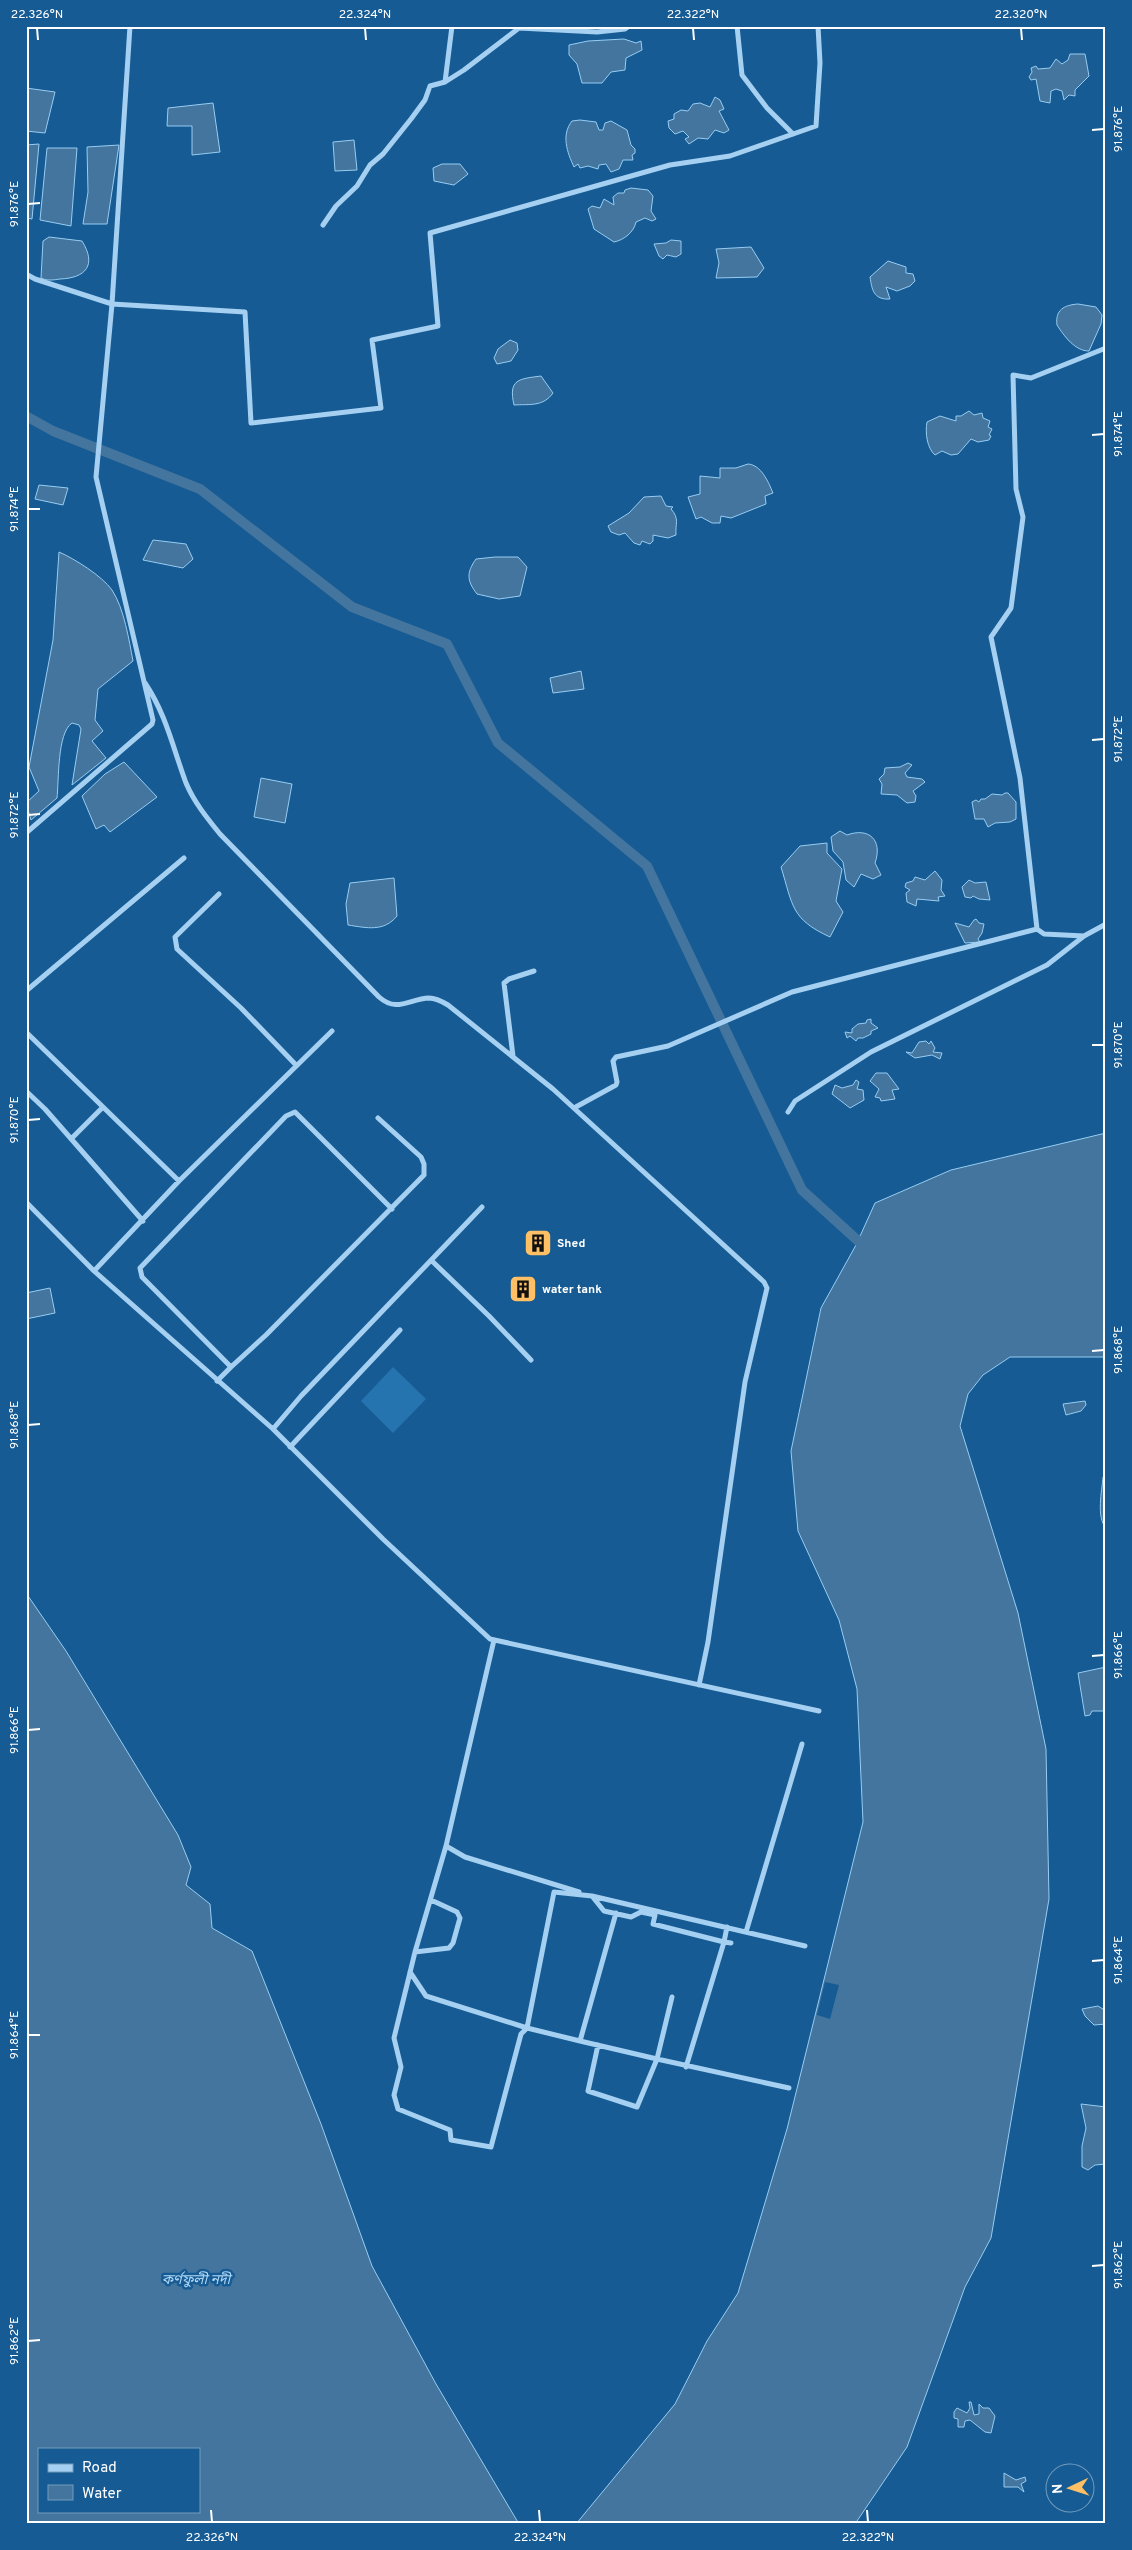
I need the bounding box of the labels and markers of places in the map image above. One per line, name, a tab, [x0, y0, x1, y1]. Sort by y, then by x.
building icon: Shed	[523, 1228, 553, 1258]
place label: Shed	[557, 1236, 585, 1252]
building icon: water tank	[508, 1274, 538, 1304]
place label: water tank	[542, 1282, 602, 1298]

